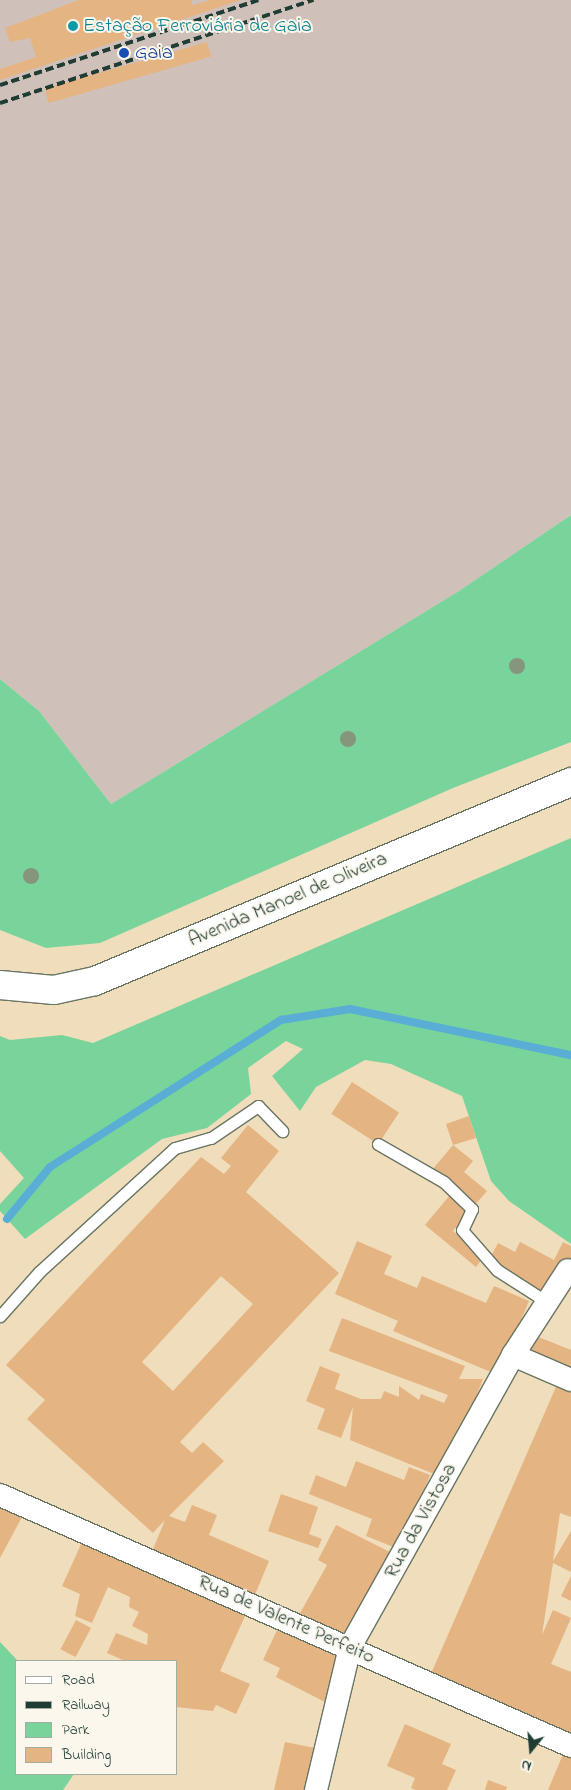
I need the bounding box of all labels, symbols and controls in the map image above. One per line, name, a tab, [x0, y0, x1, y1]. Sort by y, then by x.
place label: Estação Ferroviária de Gaia	[83, 14, 312, 38]
marker: Estação Ferroviária de Gaia	[67, 20, 79, 32]
place label: Gaia	[135, 41, 173, 65]
marker: Gaia	[117, 46, 131, 60]
street label: Avenida Manoel de Oliveira	[185, 847, 391, 953]
street label: Rua da Vistosa	[380, 1459, 462, 1583]
street label: Rua de Valente Perfeito	[194, 1570, 378, 1670]
legend	[15, 1660, 178, 1775]
text: Road	[62, 1669, 95, 1691]
text: Railway	[62, 1694, 110, 1716]
text: Park	[62, 1719, 89, 1741]
north arrow	[506, 1725, 556, 1775]
text: Building	[62, 1744, 111, 1766]
text: N	[519, 1753, 534, 1776]

